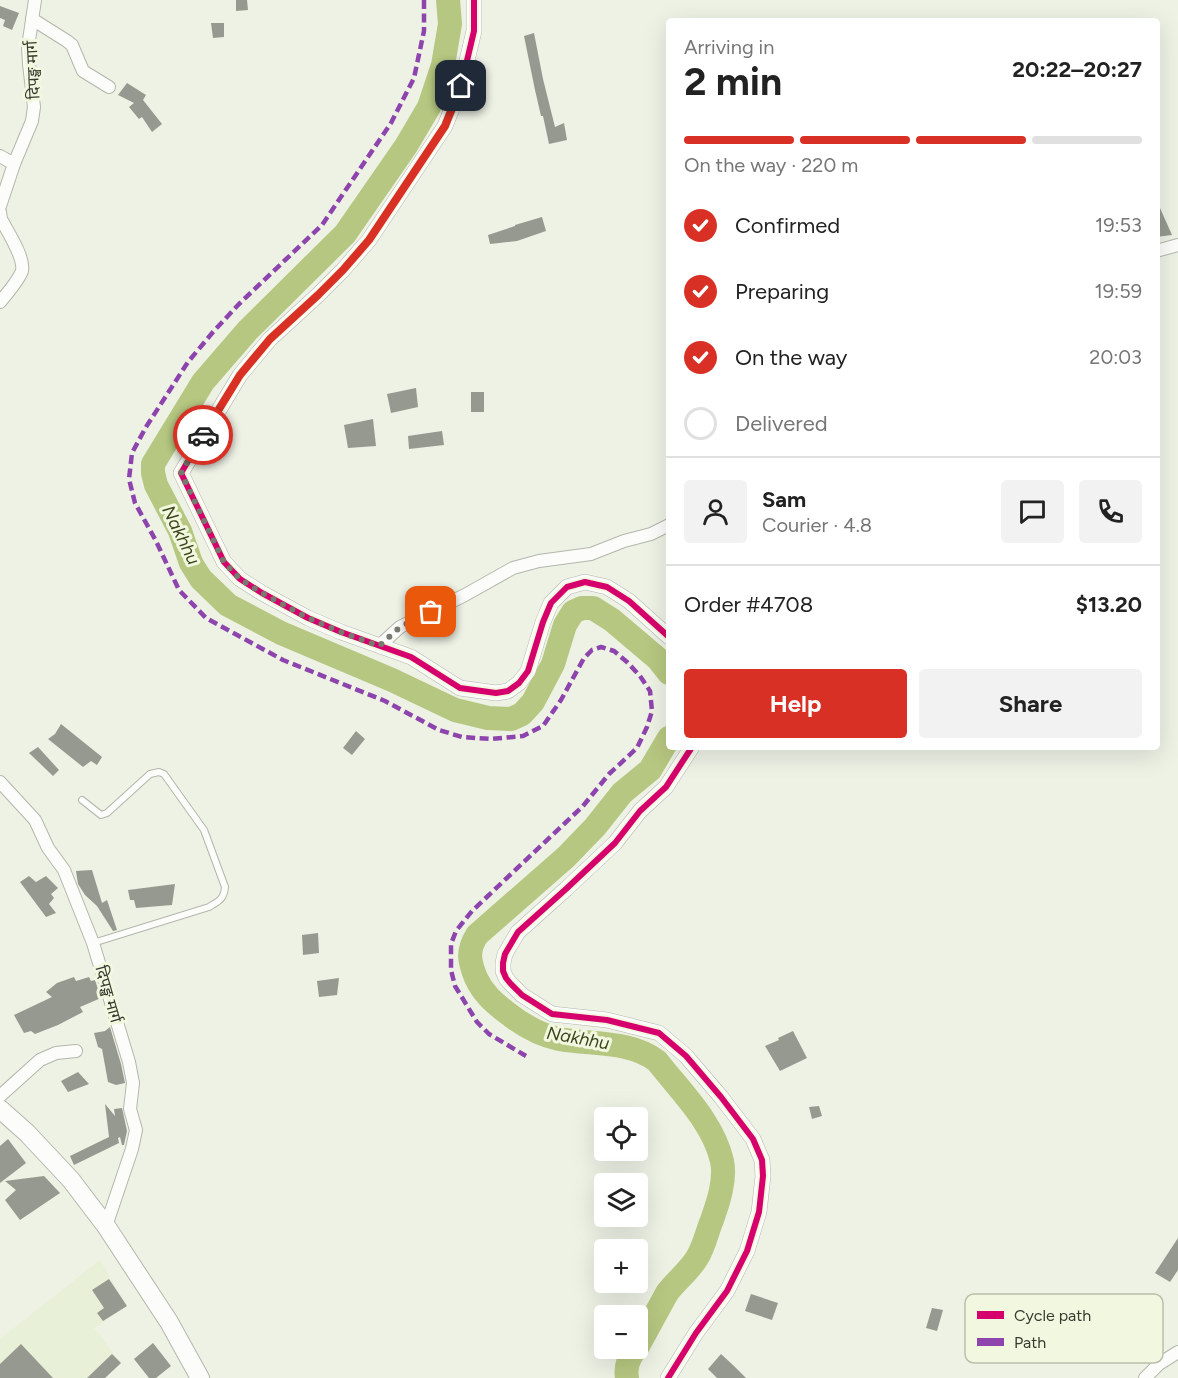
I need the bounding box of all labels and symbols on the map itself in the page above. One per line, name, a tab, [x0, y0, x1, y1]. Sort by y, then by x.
street label: दिपङ्ख मार्ग	[21, 39, 44, 100]
pin	[435, 60, 486, 111]
courier	[173, 405, 233, 465]
water label: Nakhhu	[157, 502, 205, 568]
pin	[405, 586, 456, 637]
street label: दिपङ्ख मार्ग	[91, 963, 126, 1026]
water label: Nakhhu	[545, 1022, 611, 1054]
legend	[965, 1294, 1163, 1363]
text: Cycle path	[1014, 1306, 1091, 1325]
text: Path	[1014, 1333, 1046, 1352]

